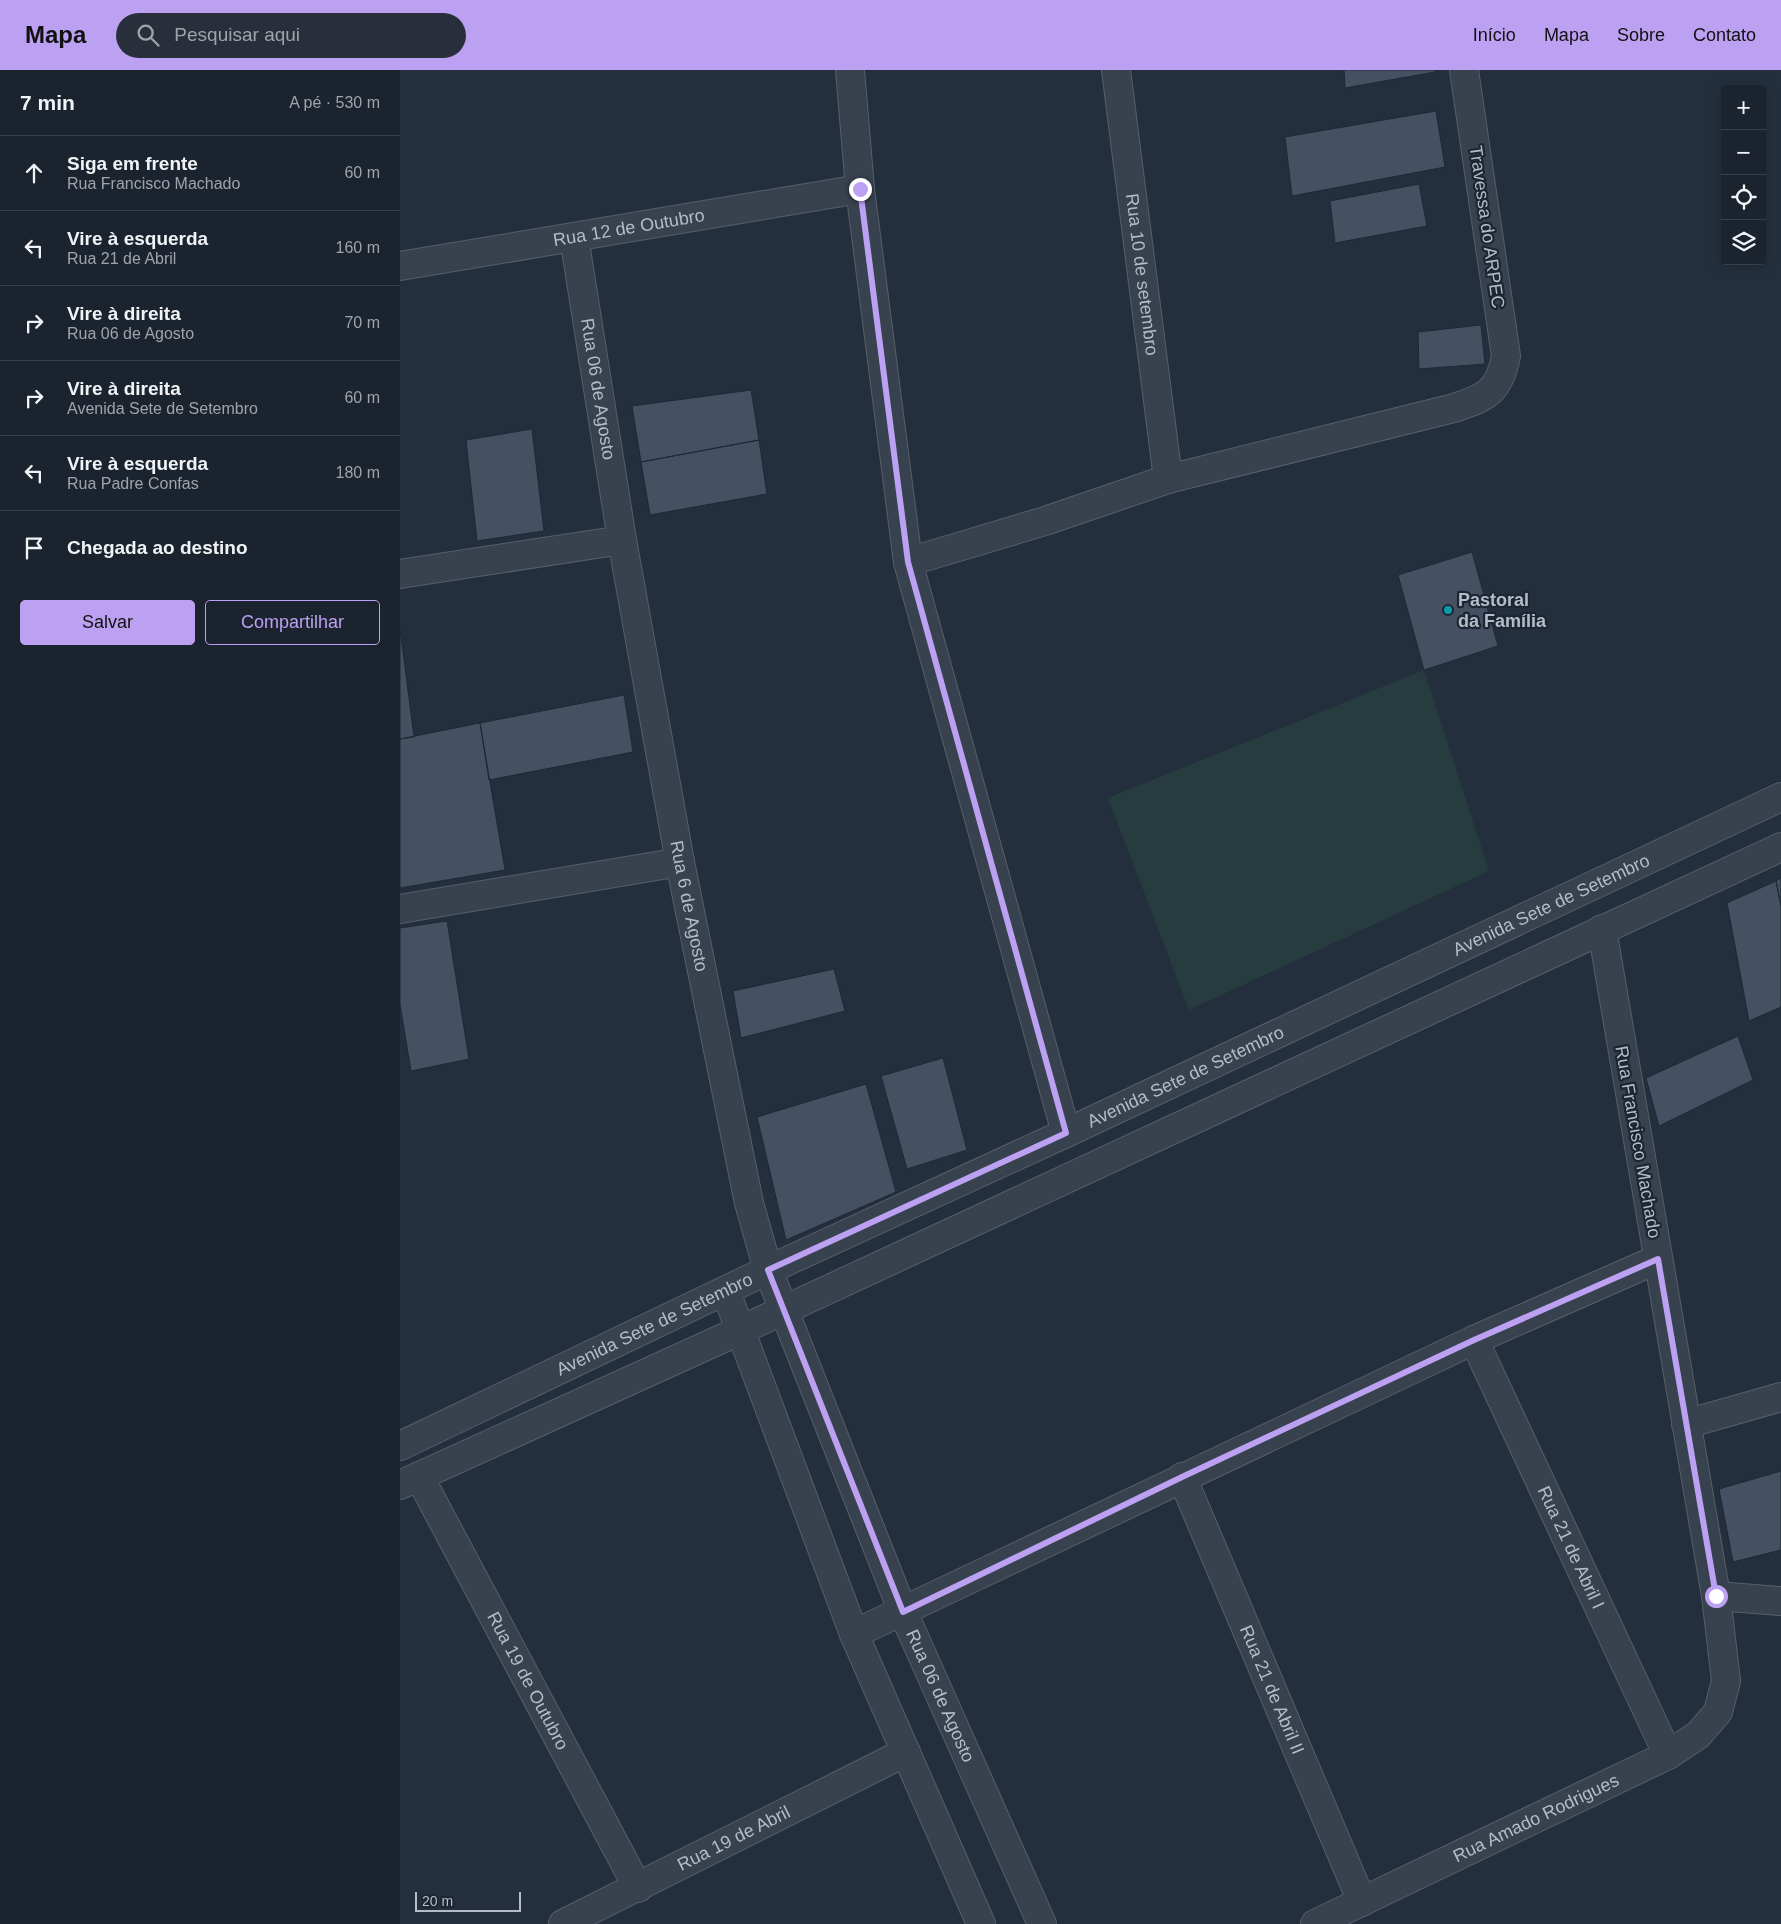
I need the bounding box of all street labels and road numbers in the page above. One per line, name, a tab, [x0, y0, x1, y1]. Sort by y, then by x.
street label: Travessa do ARPEC	[1466, 144, 1508, 310]
street label: Rua 10 de setembro	[1122, 192, 1162, 357]
street label: Rua 12 de Outubro	[552, 205, 706, 250]
street label: Rua 06 de Agosto	[577, 317, 619, 461]
street label: Rua 6 de Agosto	[666, 839, 712, 973]
street label: Avenida Sete de Setembro	[1450, 850, 1653, 960]
street label: Avenida Sete de Setembro	[1084, 1022, 1287, 1132]
street label: Rua Francisco Machado	[1611, 1044, 1665, 1240]
street label: Avenida Sete de Setembro	[553, 1269, 756, 1380]
street label: Rua 21 de Abril I	[1534, 1483, 1608, 1612]
street label: Rua 19 de Outubro	[483, 1609, 573, 1753]
street label: Rua 21 de Abril II	[1236, 1622, 1308, 1757]
street label: Rua 06 de Agosto	[902, 1626, 979, 1765]
street label: Rua Amado Rodrigues	[1450, 1770, 1622, 1866]
street label: Rua 19 de Abril	[674, 1802, 793, 1875]

